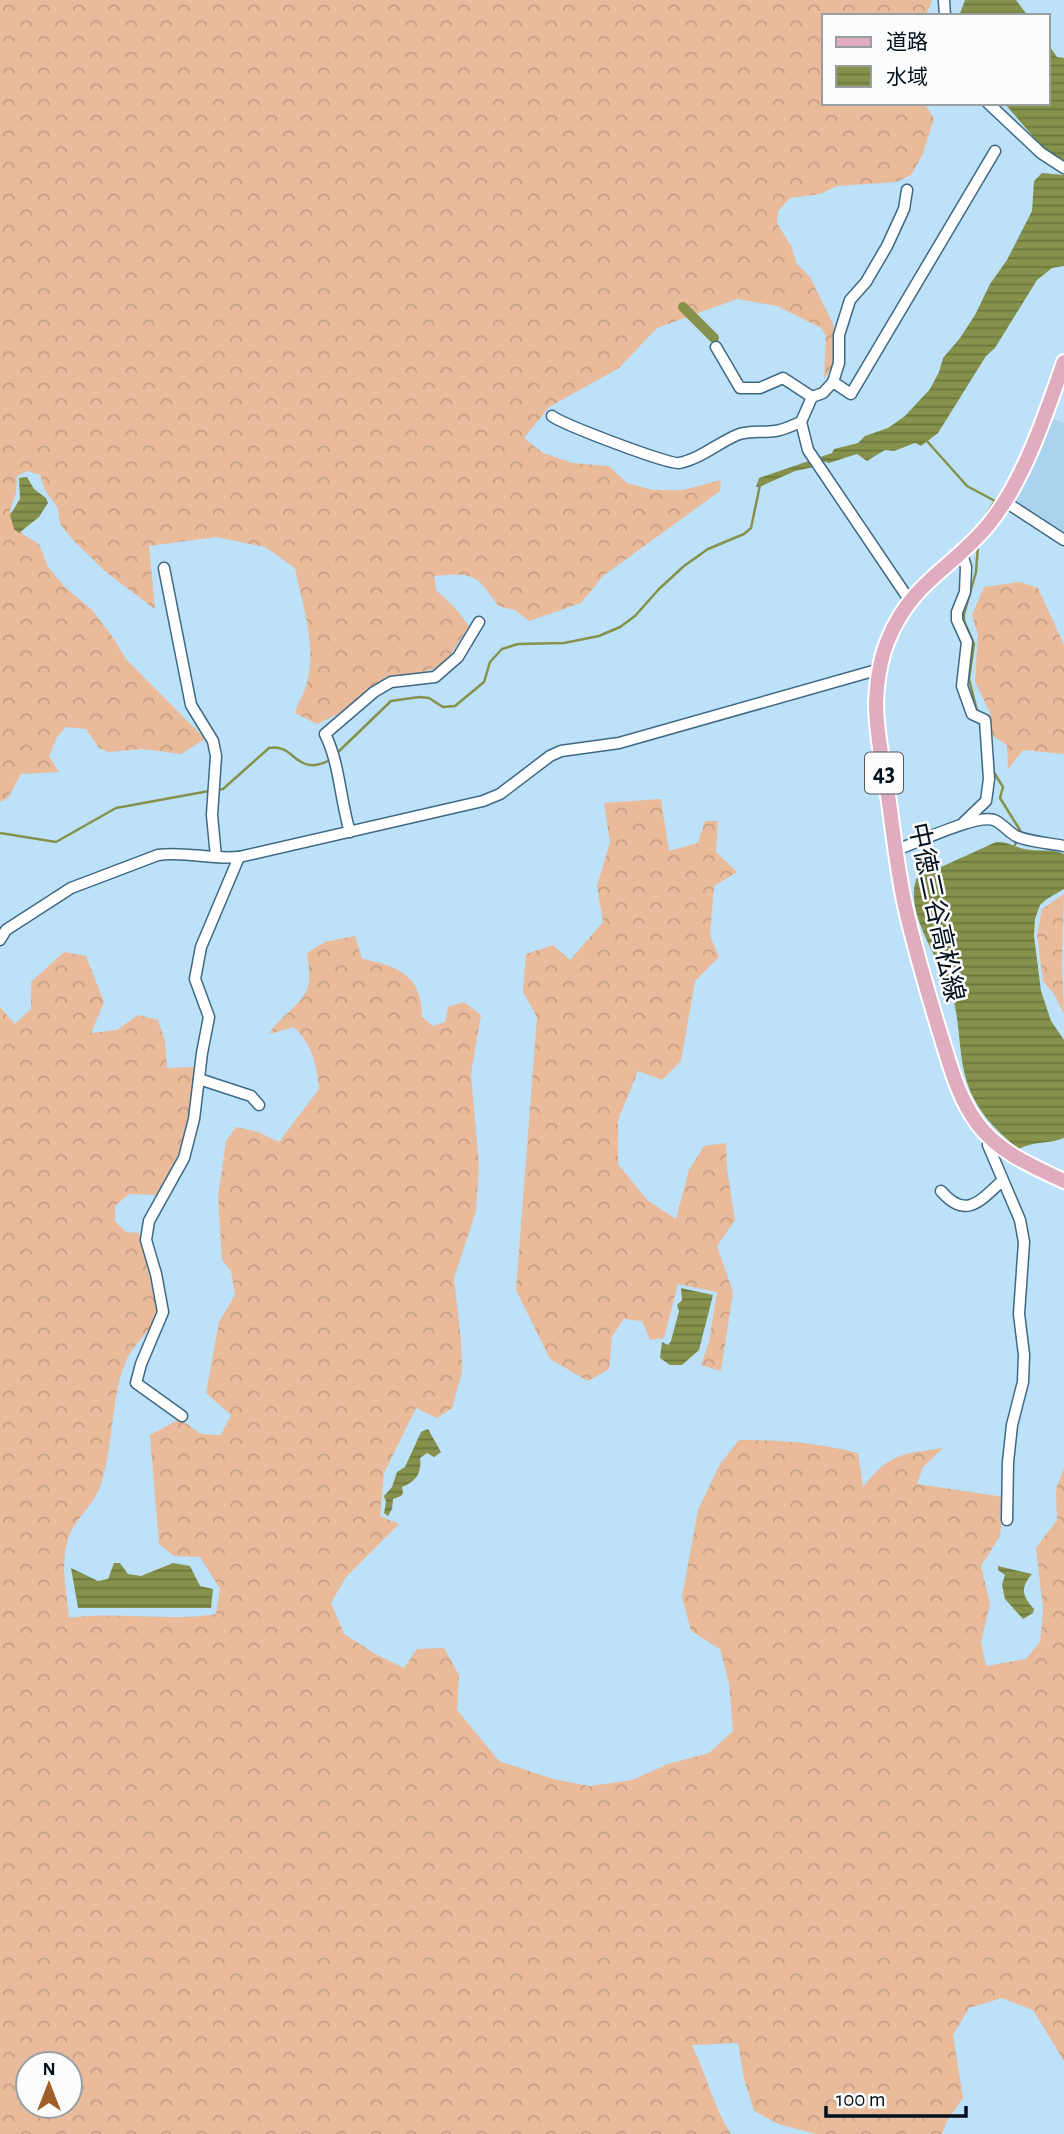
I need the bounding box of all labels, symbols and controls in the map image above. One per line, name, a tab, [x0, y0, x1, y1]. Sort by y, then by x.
legend	[822, 14, 1050, 105]
text: 道路	[886, 31, 928, 53]
text: 水域	[886, 66, 928, 88]
road number: 43	[865, 752, 903, 794]
street label: 中徳三谷高松線	[904, 820, 969, 1004]
north arrow	[14, 2050, 84, 2120]
text: N	[42, 2060, 56, 2079]
scale bar	[826, 2074, 966, 2118]
text: 100 m	[836, 2089, 886, 2110]

